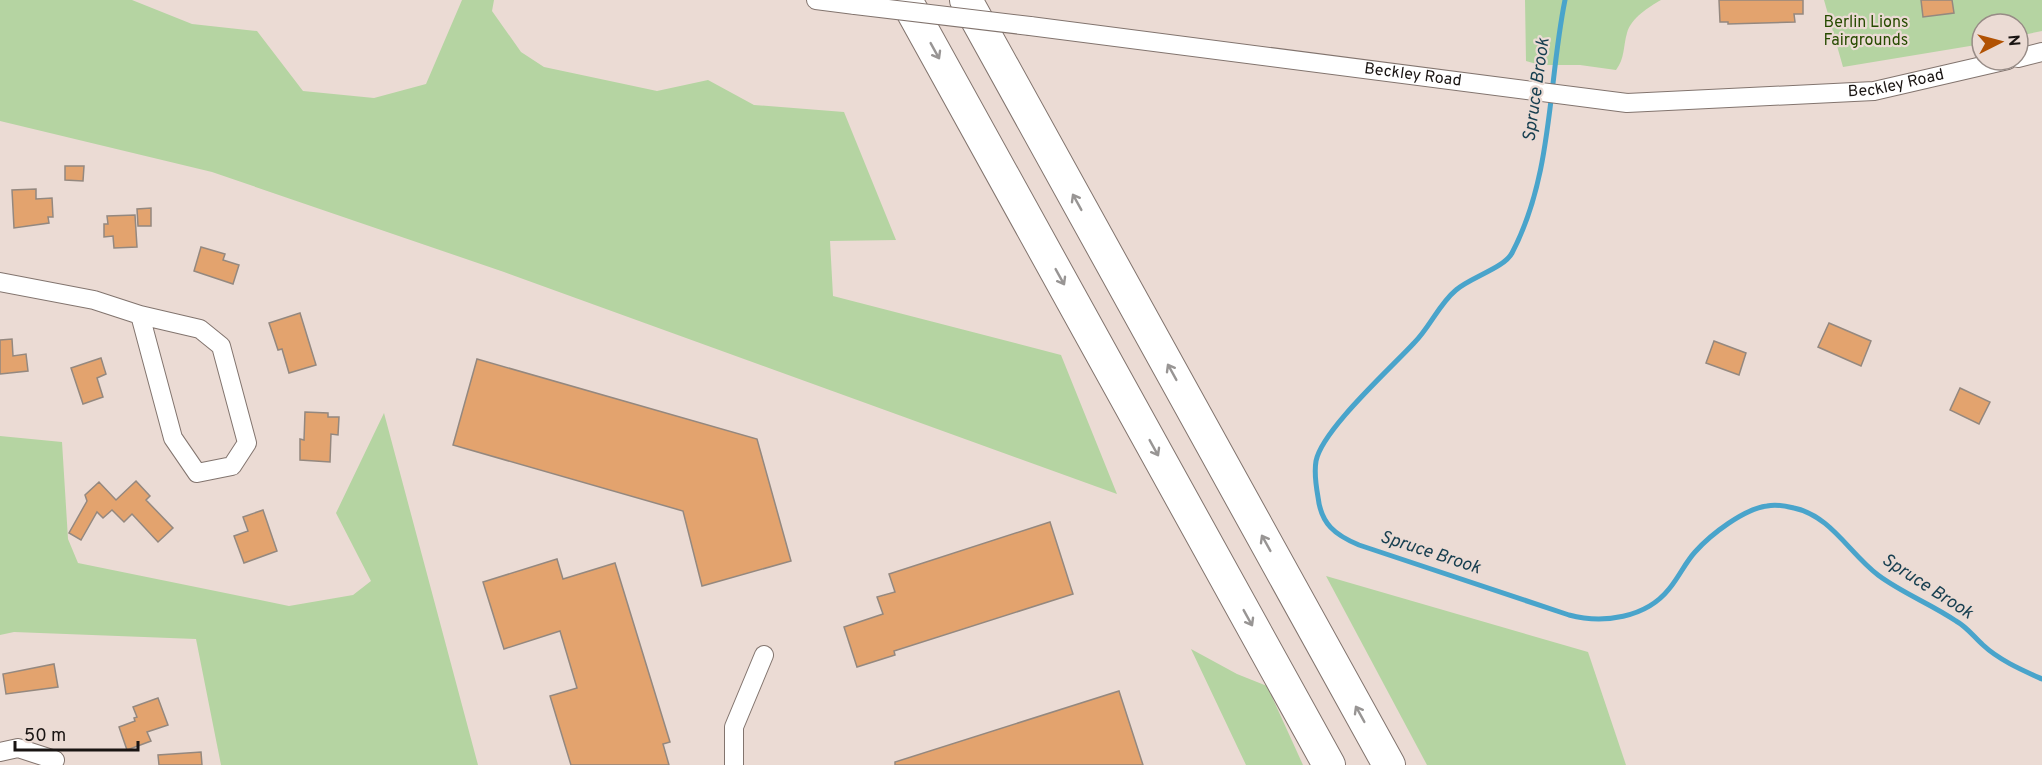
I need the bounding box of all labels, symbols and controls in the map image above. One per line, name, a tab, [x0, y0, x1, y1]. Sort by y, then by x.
north arrow	[1970, 12, 2030, 72]
park label: Berlin Lions Fairgrounds	[1824, 13, 1908, 51]
text: N	[2002, 34, 2023, 47]
water label: Spruce Brook	[1518, 36, 1556, 143]
one-way arrow	[929, 42, 941, 59]
street label: Beckley Road	[1363, 59, 1463, 92]
street label: Beckley Road	[1847, 65, 1946, 102]
one-way arrow	[1071, 194, 1083, 211]
one-way arrow	[1054, 268, 1066, 285]
one-way arrow	[1166, 364, 1177, 382]
one-way arrow	[1149, 438, 1160, 456]
water label: Spruce Brook	[1377, 526, 1484, 580]
one-way arrow	[1260, 535, 1272, 552]
water label: Spruce Brook	[1877, 549, 1978, 626]
one-way arrow	[1243, 609, 1254, 627]
one-way arrow	[1354, 706, 1366, 723]
scale bar	[15, 714, 138, 752]
text: 50 m	[24, 725, 66, 748]

